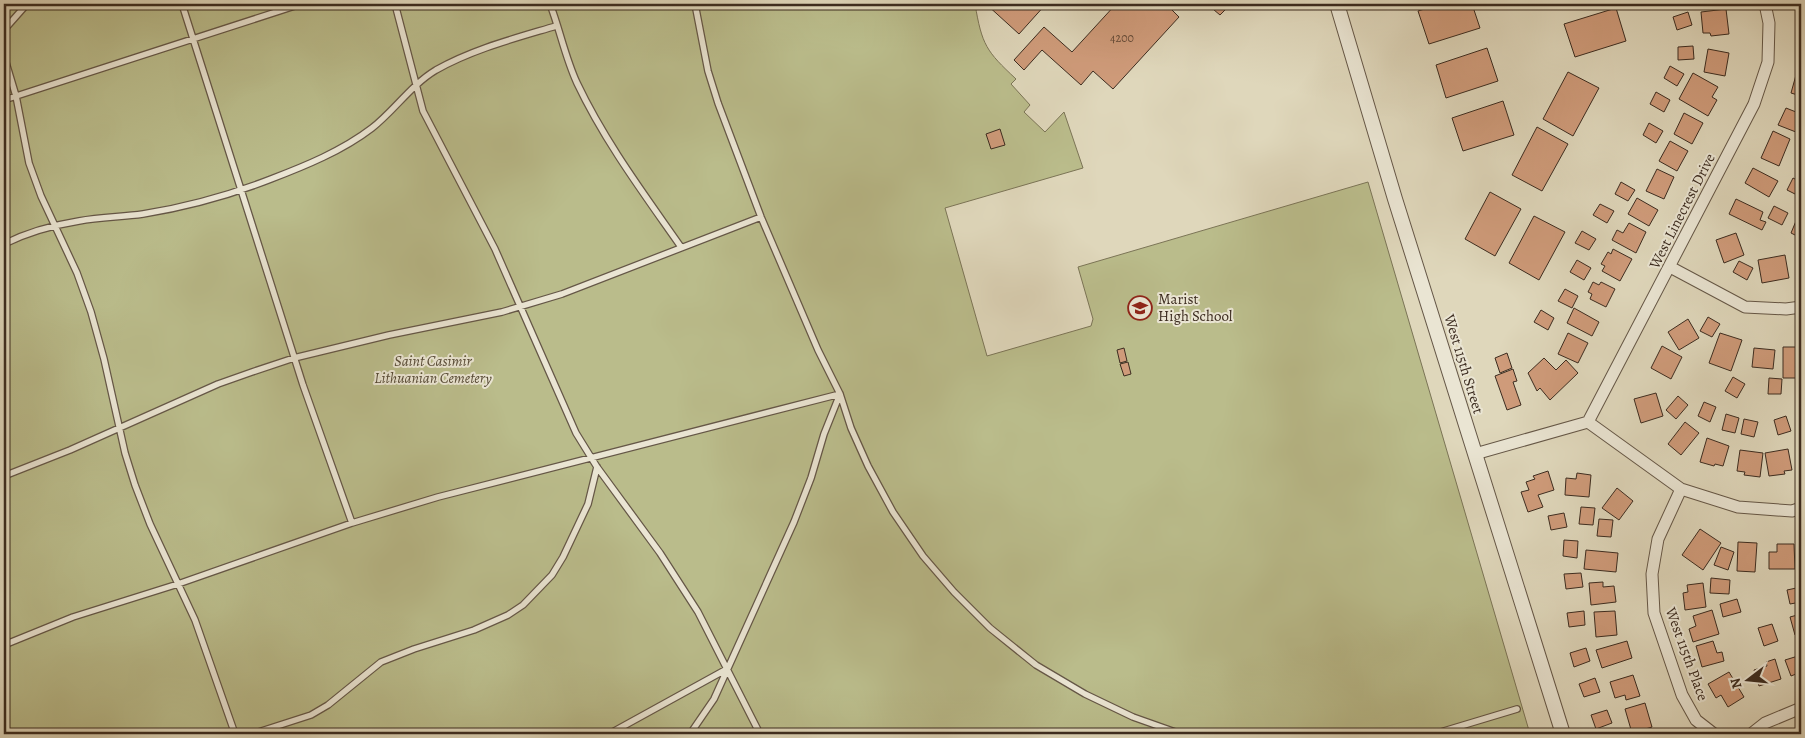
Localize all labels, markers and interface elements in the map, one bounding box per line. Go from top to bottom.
house number: 4200 [1110,30,1134,46]
street label: West Linecrest Drive [1644,150,1720,273]
place label: Marist High School [1158,289,1233,326]
school or university icon: Marist High School [1127,295,1153,321]
street label: West 115th Street [1439,311,1489,416]
park label: Saint Casimir Lithuanian Cemetery [374,351,492,388]
street label: West 115th Place [1661,604,1713,704]
north arrow [1722,656,1772,706]
text: N [1725,676,1747,691]

